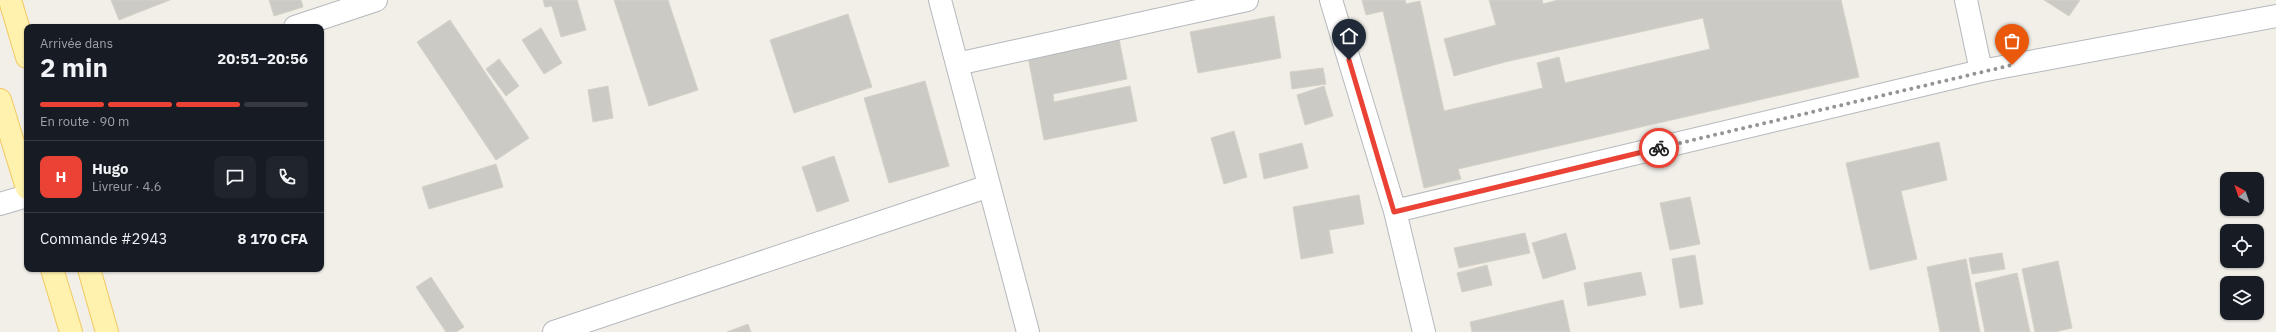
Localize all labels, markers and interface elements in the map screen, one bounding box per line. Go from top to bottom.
pin [1332,19,1366,60]
pin [1995,24,2029,65]
icon: home [1338,25,1360,47]
icon: bag [2001,30,2023,52]
text: Arrivée dans [40,35,113,52]
text: 20:51–20:56 [217,49,308,68]
text: 2 min [40,50,108,84]
text: En route · 90 m [40,113,129,130]
courier [1639,128,1679,168]
icon: bike [1648,137,1670,159]
button: chat [214,156,256,198]
button: phone [266,156,308,198]
text: Hugo [92,159,128,178]
text: H [56,167,66,186]
north arrow [2220,172,2264,216]
map controls [2220,172,2264,320]
text: Livreur · 4.6 [92,178,162,195]
button: locate [2220,224,2264,268]
text: Commande #2943 [40,229,168,248]
text: 8 170 CFA [237,229,308,248]
button: layers [2220,276,2264,320]

